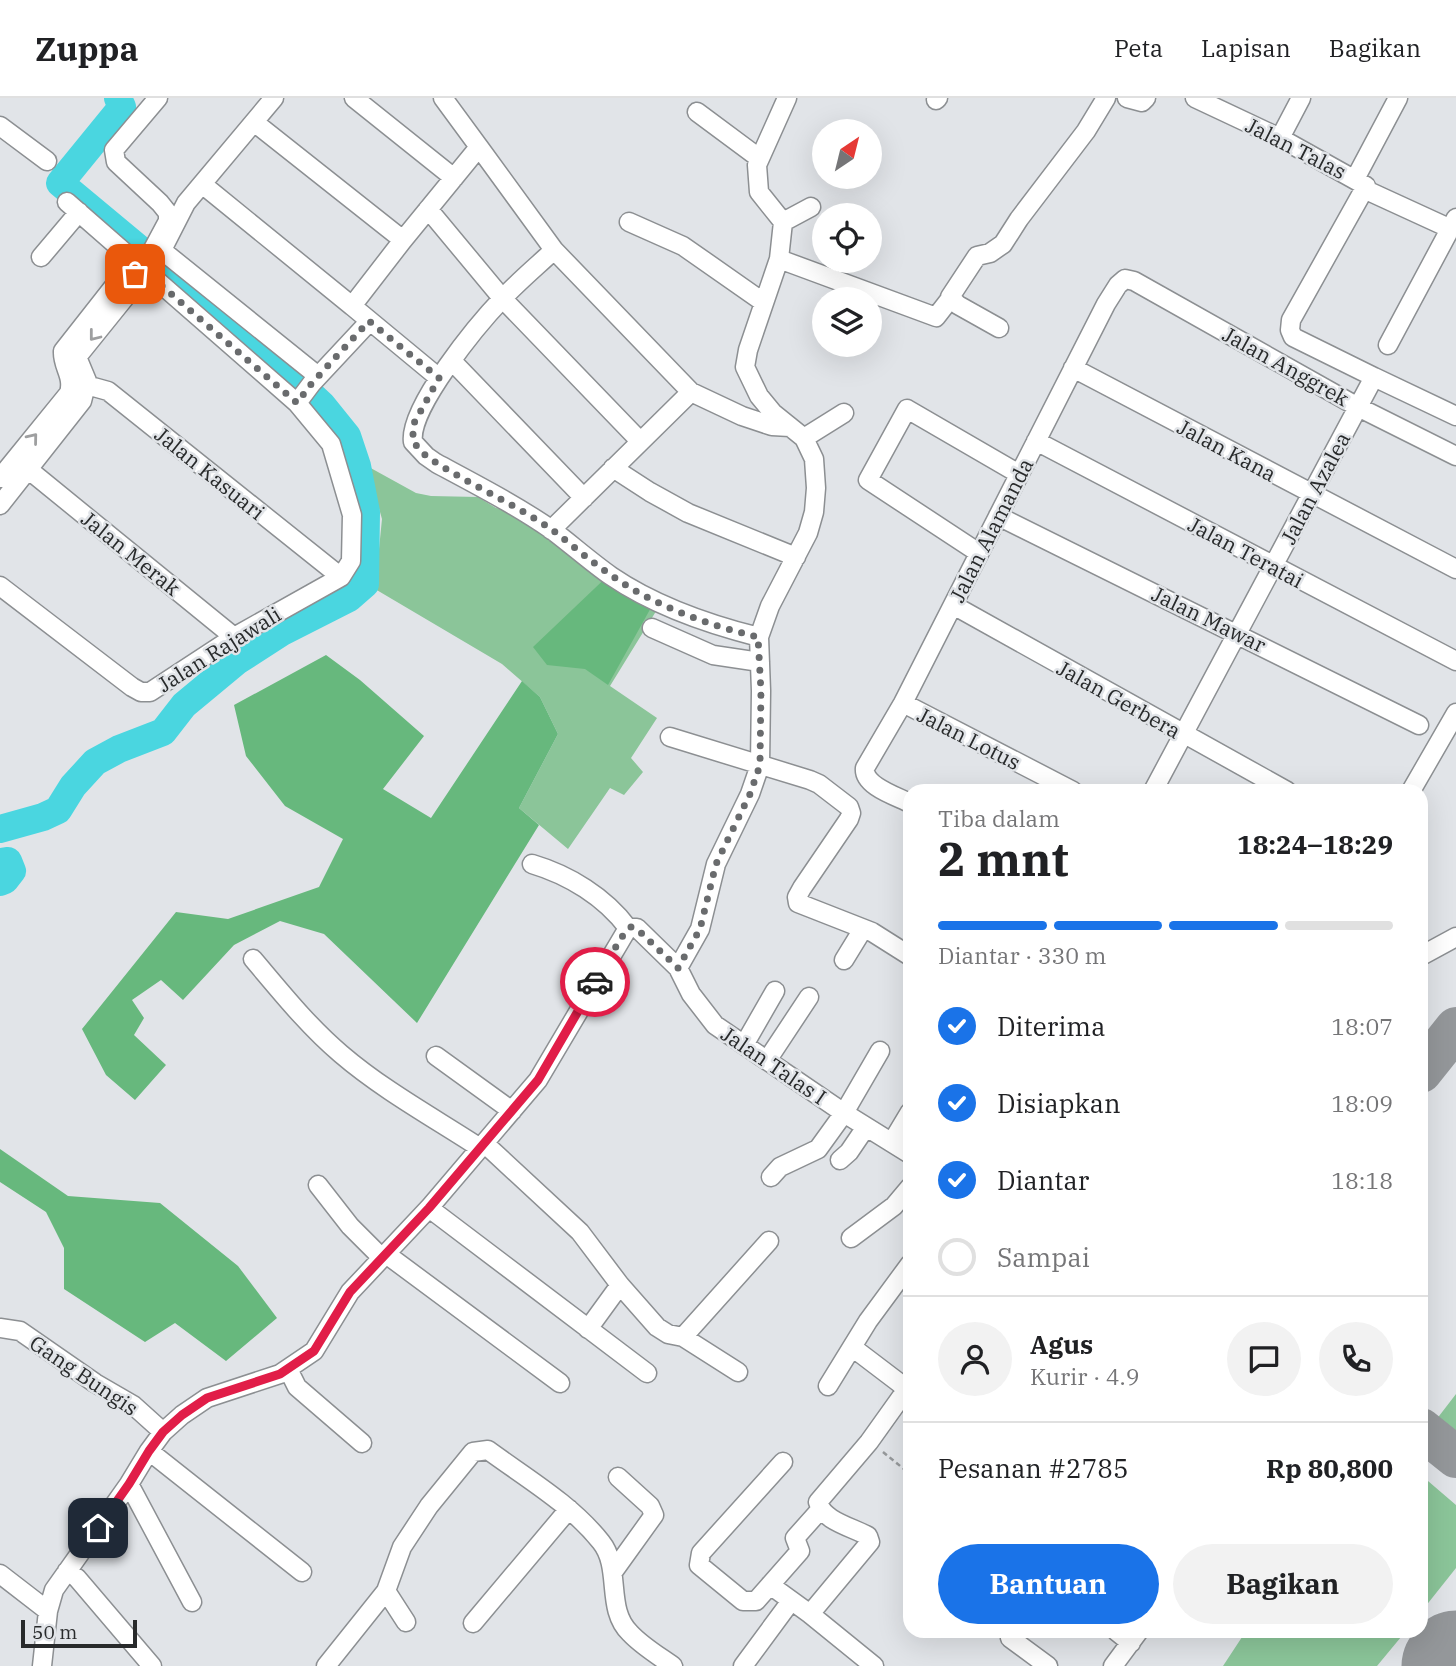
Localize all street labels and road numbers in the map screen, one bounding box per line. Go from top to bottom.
street label: Jalan Talas [1241,111,1351,185]
street label: Jalan Anggrek [1218,320,1355,413]
street label: Jalan Kana [1173,412,1281,488]
street label: Jalan Kasuari [149,420,271,526]
street label: Jalan Azalea [1274,427,1356,549]
street label: Jalan Alamanda [943,453,1039,607]
street label: Jalan Merak [76,504,187,602]
street label: Jalan Teratai [1183,510,1309,594]
street label: Jalan Mawar [1147,579,1271,659]
street label: Jalan Rajawali [152,600,286,698]
street label: Jalan Gerbera [1052,653,1186,745]
street label: Jalan Lotus [913,700,1025,776]
street label: Jalan Talas I [716,1019,832,1111]
street label: Gang Bungis [24,1328,144,1422]

